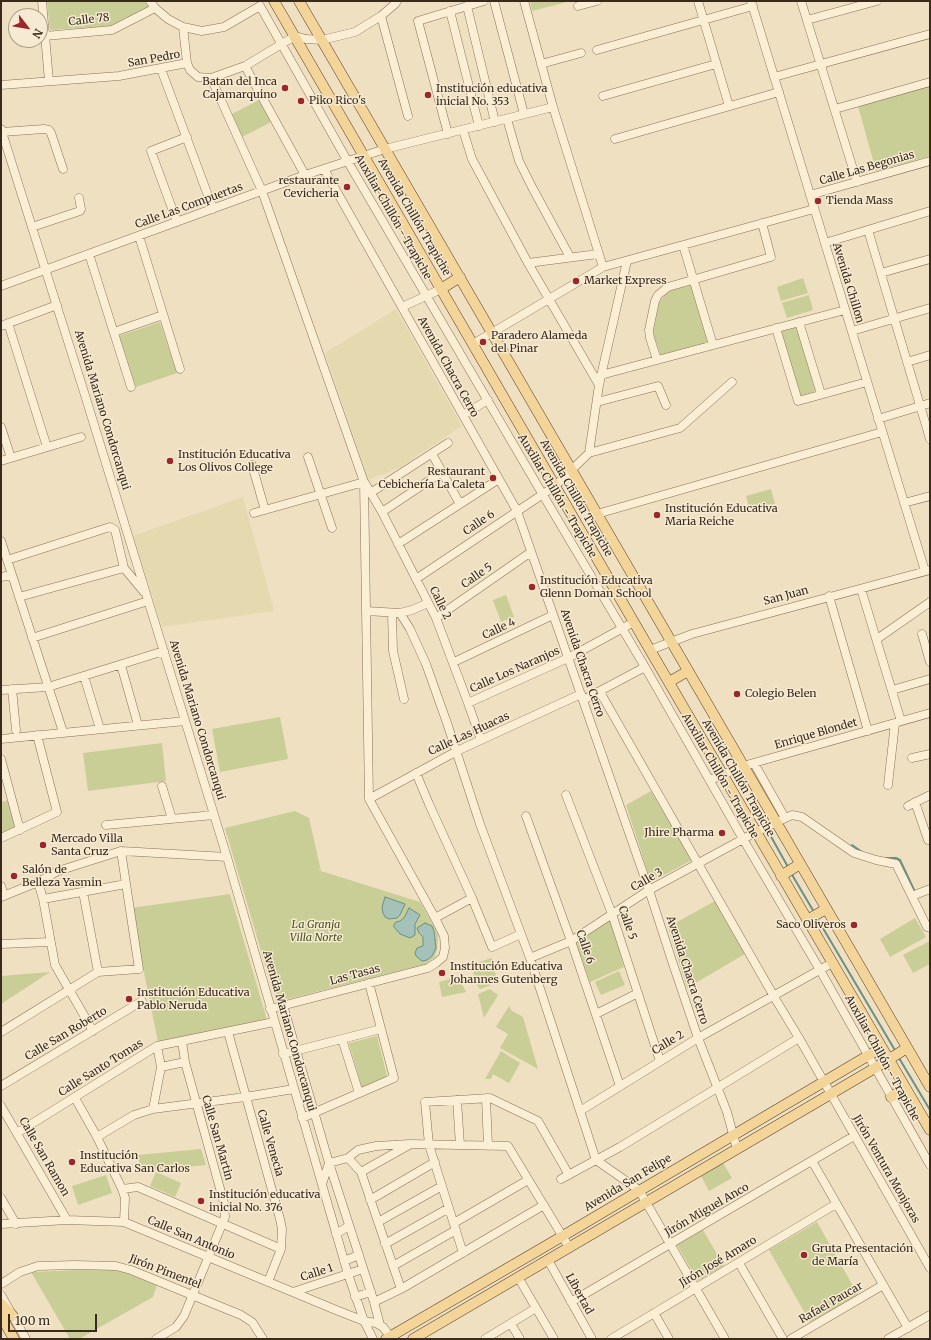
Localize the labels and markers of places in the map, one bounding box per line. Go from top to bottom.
place label: Batan del Inca Cajamarquino [202,75,277,101]
place label: Institución educativa inicial No. 353 [436,82,547,108]
marker: Batan del Inca Cajamarquino [280,83,290,93]
marker: Institución educativa inicial No. 353 [423,90,433,100]
place label: Piko Rico's [309,94,366,108]
marker: Piko Rico's [296,96,306,106]
place label: restaurante Cevicheria [278,174,339,200]
marker: restaurante Cevicheria [342,182,352,192]
place label: Tienda Mass [826,194,893,208]
marker: Tienda Mass [813,196,823,206]
place label: Market Express [584,274,667,288]
marker: Market Express [571,276,581,286]
place label: Paradero Alameda del Pinar [491,329,587,355]
marker: Paradero Alameda del Pinar [478,337,488,347]
place label: Institución Educativa Los Olivos College [178,448,291,474]
marker: Institución Educativa Los Olivos College [165,456,175,466]
place label: Restaurant Cebichería La Caleta [378,465,485,491]
marker: Restaurant Cebichería La Caleta [488,473,498,483]
place label: Institución Educativa Maria Reiche [665,502,778,528]
marker: Institución Educativa Maria Reiche [652,510,662,520]
place label: Institución Educativa Glenn Doman School [540,574,653,600]
marker: Institución Educativa Glenn Doman School [527,582,537,592]
place label: Colegio Belen [745,687,817,701]
marker: Colegio Belen [732,689,742,699]
place label: Jhire Pharma [644,826,714,840]
marker: Jhire Pharma [717,828,727,838]
place label: Mercado Villa Santa Cruz [51,832,123,858]
marker: Mercado Villa Santa Cruz [38,840,48,850]
place label: Salón de Belleza Yasmin [22,863,102,889]
marker: Salón de Belleza Yasmin [9,871,19,881]
place label: Saco Oliveros [776,918,846,932]
marker: Saco Oliveros [849,920,859,930]
place label: Institución Educativa Johannes Gutenberg [450,960,563,986]
marker: Institución Educativa Johannes Gutenberg [437,968,447,978]
place label: Institución Educativa Pablo Neruda [137,986,250,1012]
marker: Institución Educativa Pablo Neruda [124,994,134,1004]
place label: Institución Educativa San Carlos [80,1149,190,1175]
marker: Institución Educativa San Carlos [67,1157,77,1167]
place label: Institución educativa inicial No. 376 [209,1188,320,1214]
marker: Institución educativa inicial No. 376 [196,1196,206,1206]
place label: Gruta Presentación de María [812,1242,913,1268]
marker: Gruta Presentación de María [799,1250,809,1260]

